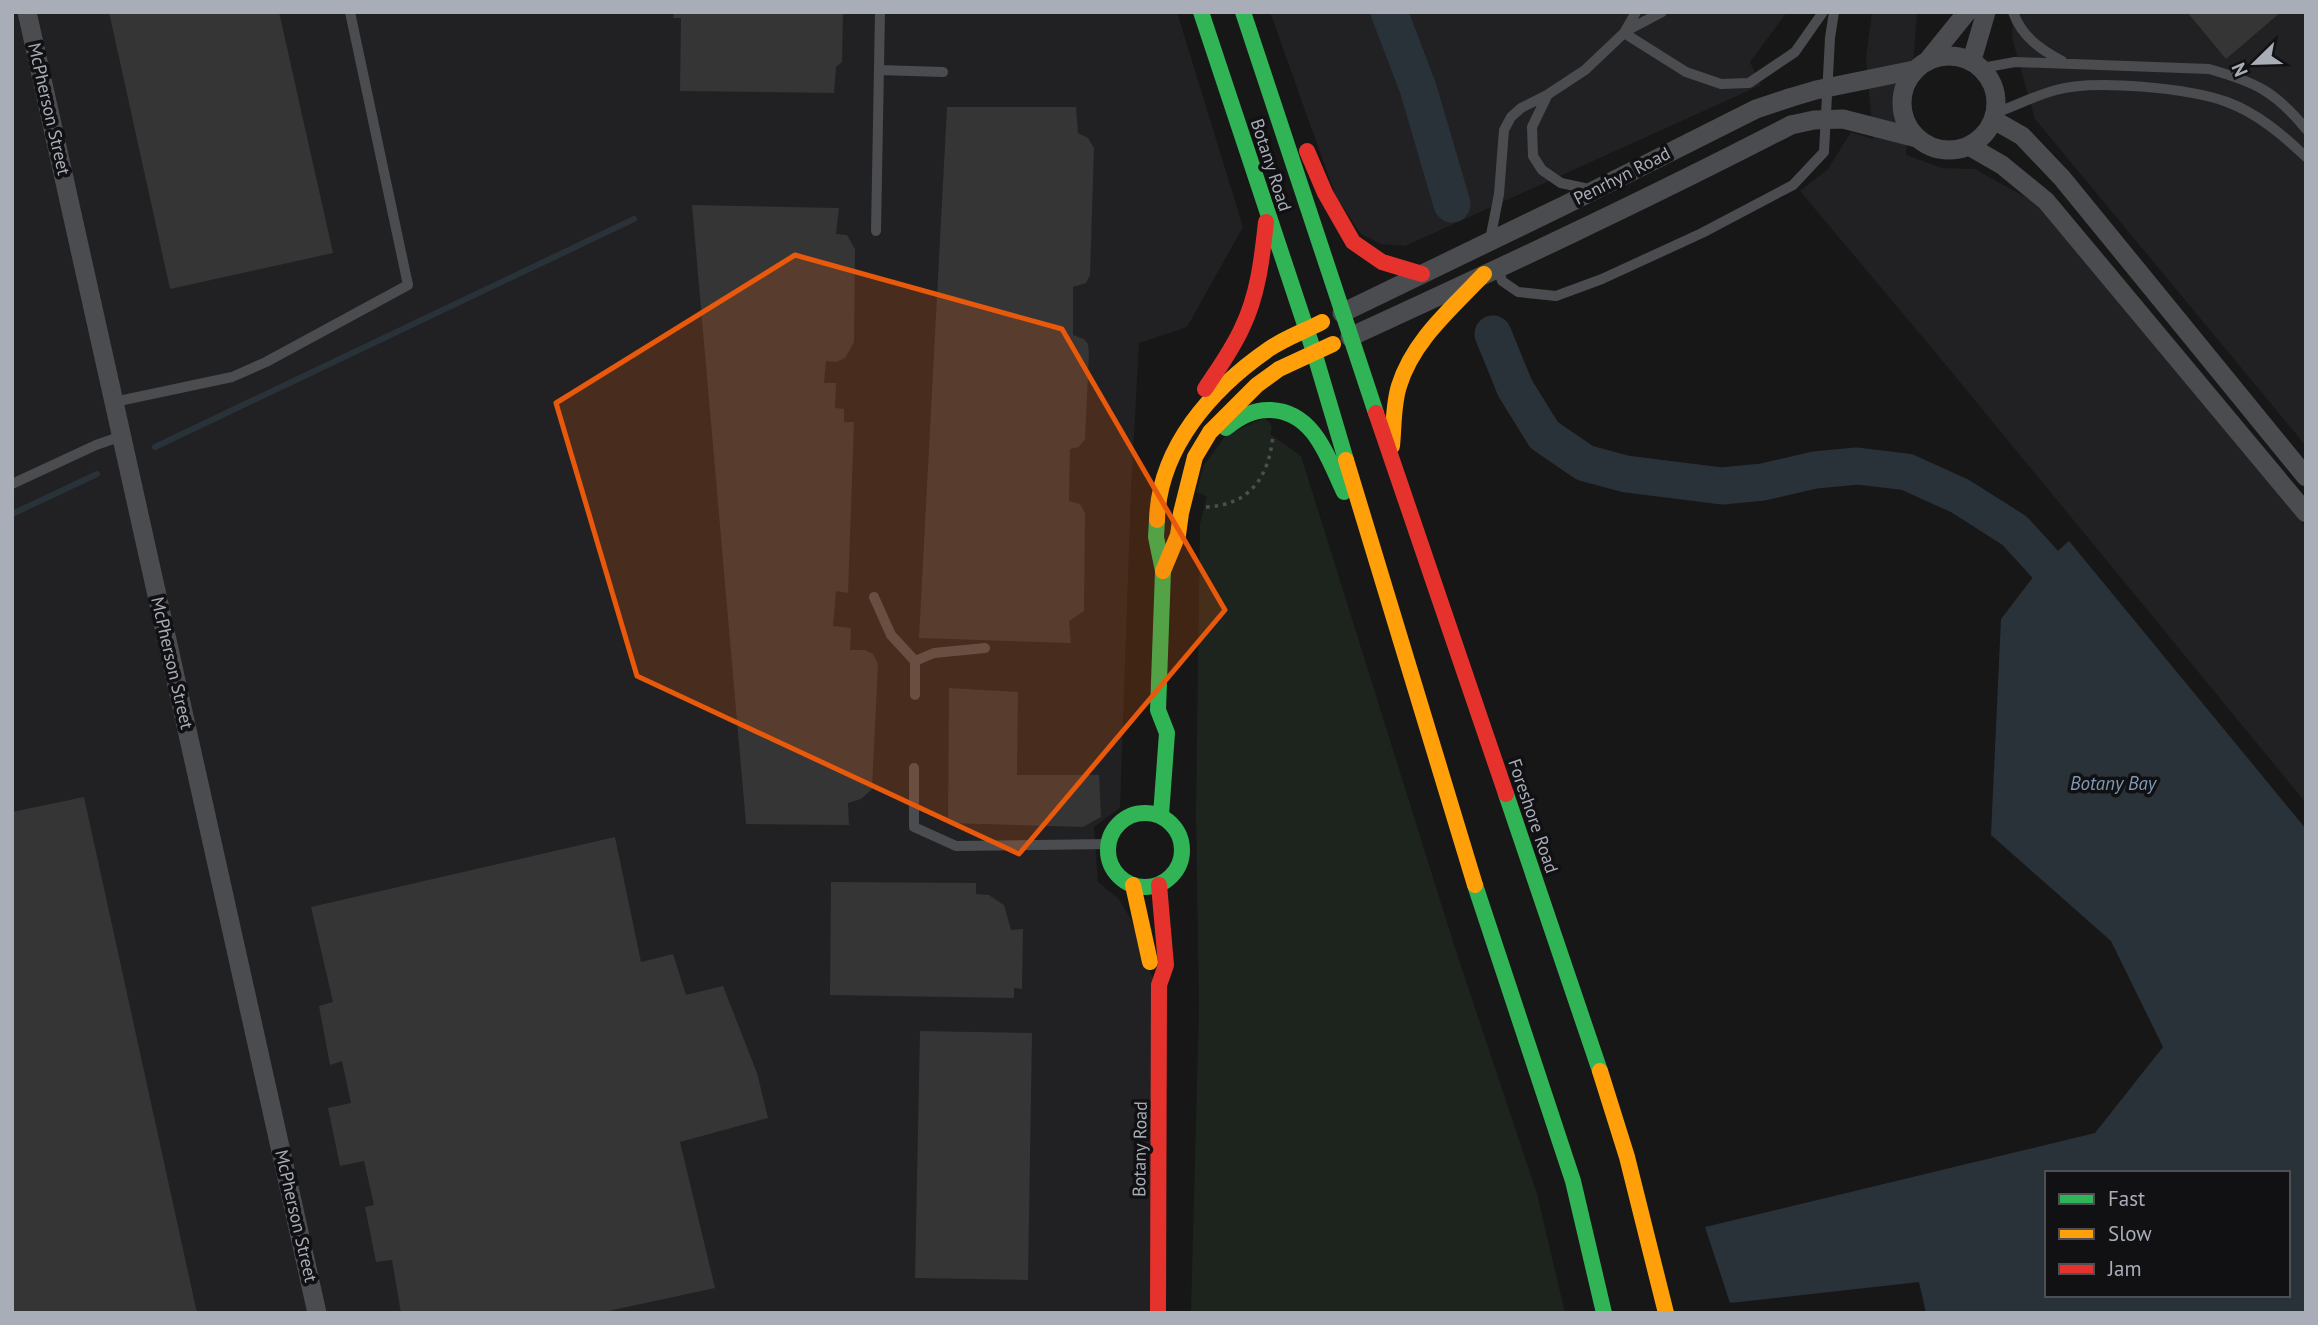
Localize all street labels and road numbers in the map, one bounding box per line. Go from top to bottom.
street label: McPherson Street [23,40,76,177]
street label: Botany Road [1246,116,1297,214]
street label: Penrhyn Road [1570,141,1674,210]
street label: McPherson Street [146,594,199,731]
street label: Foreshore Road [1503,756,1564,876]
street label: Botany Road [1127,1101,1152,1197]
street label: McPherson Street [270,1147,323,1284]

